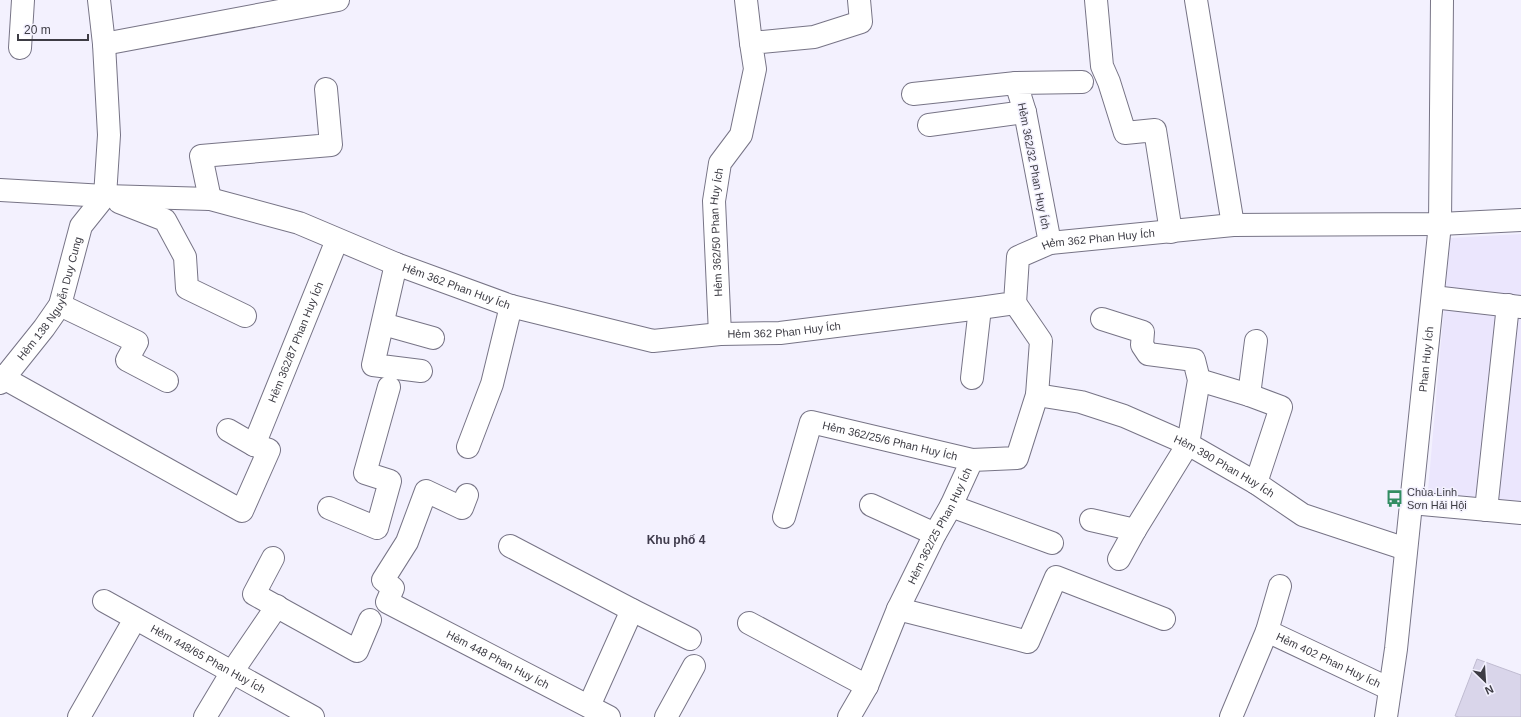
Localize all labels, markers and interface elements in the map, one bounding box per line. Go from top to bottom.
scale bar [18,16,88,42]
text: 20 m [24,23,51,37]
street label: Hẻm 362/32 Phan Huy Ích [1016,102,1052,230]
street label: Hẻm 362/50 Phan Huy Ích [707,167,725,297]
street label: Hẻm 362 Phan Huy Ích [1040,227,1155,252]
street label: Hẻm 138 Nguyễn Duy Cung [15,235,84,362]
street label: Hẻm 362 Phan Huy Ích [401,261,512,311]
street label: Hẻm 362/87 Phan Huy Ích [266,280,325,404]
street label: Hẻm 362 Phan Huy Ích [727,319,841,340]
street label: Phan Huy Ích [1417,326,1435,393]
street label: Hẻm 362/25/6 Phan Huy Ích [821,419,959,462]
street label: Hẻm 390 Phan Huy Ích [1172,433,1277,500]
street label: Hẻm 362/25 Phan Huy Ích [905,465,974,586]
place label: Chùa Linh Sơn Hải Hội [1407,486,1467,511]
bus stop icon: Chùa Linh Sơn Hải Hội [1384,488,1404,508]
district label: Khu phố 4 [647,533,706,547]
street label: Hẻm 448/65 Phan Huy Ích [149,622,267,695]
street label: Hẻm 448 Phan Huy Ích [445,628,551,691]
street label: Hẻm 402 Phan Huy Ích [1274,630,1383,690]
north arrow [1465,661,1505,701]
text: N [1483,683,1495,697]

